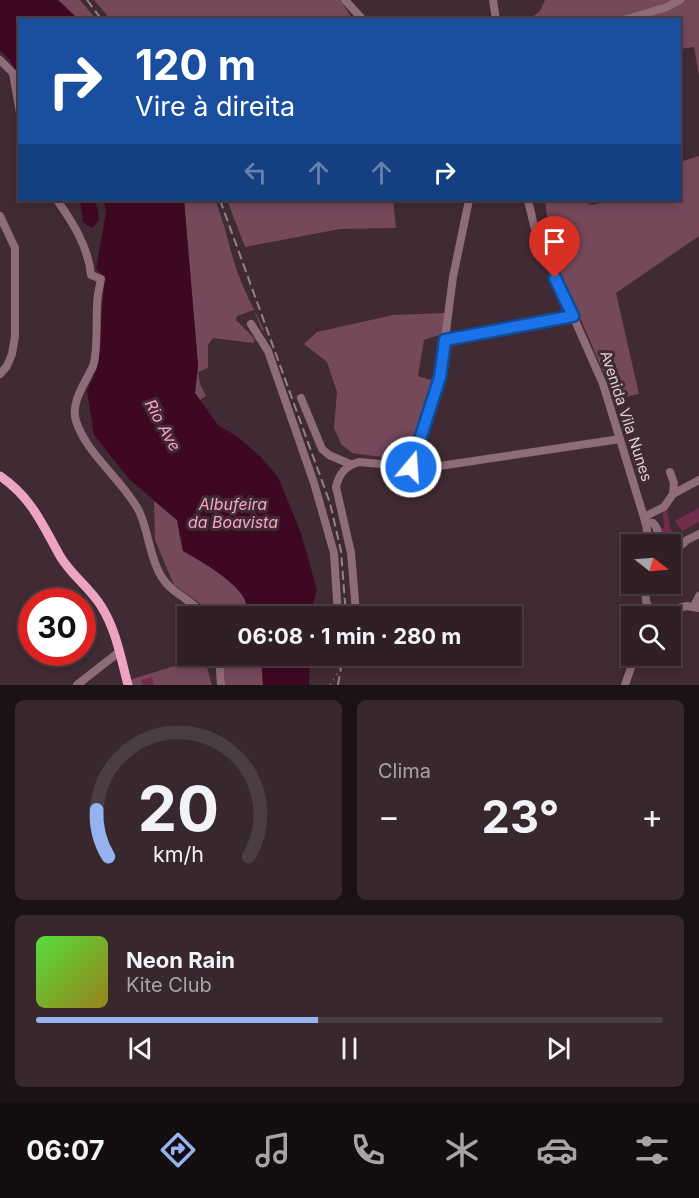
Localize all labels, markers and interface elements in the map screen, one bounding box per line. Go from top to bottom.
text: 120 m [135,39,256,90]
icon: right [36,42,114,120]
text: Vire à direita [135,90,295,123]
icon: left [239,156,272,189]
icon: ahead [302,156,335,189]
icon: ahead [365,156,398,189]
icon: right [428,156,461,189]
pin [529,216,580,278]
icon: arrive [538,225,571,258]
street label: Avenida Vila Nunes [596,348,657,484]
water label: Rio Ave [141,396,185,454]
position arrow [379,435,443,499]
water label: Albufeira da Boavista [188,494,278,532]
north arrow [621,534,681,594]
map controls [621,534,681,666]
speed limit sign: 30 [18,588,96,666]
button: search [621,606,681,666]
text: 06:08 · 1 min · 280 m [238,623,461,649]
text: Clima [378,759,431,783]
text: 20 [138,771,219,846]
text: 23° [482,789,559,844]
text: − [378,796,400,836]
text: + [641,796,663,836]
text: km/h [153,841,204,867]
text: Neon Rain [126,947,235,973]
text: Kite Club [126,973,212,997]
icon: previous [124,1032,157,1065]
icon: pause [333,1032,366,1065]
icon: next [542,1032,575,1065]
icon: directions [157,1129,199,1171]
icon: music [252,1129,294,1171]
icon: phone [347,1129,389,1171]
icon: climate [441,1129,483,1171]
icon: car [536,1129,578,1171]
icon: filters [631,1129,673,1171]
text: 06:07 [26,1134,104,1167]

